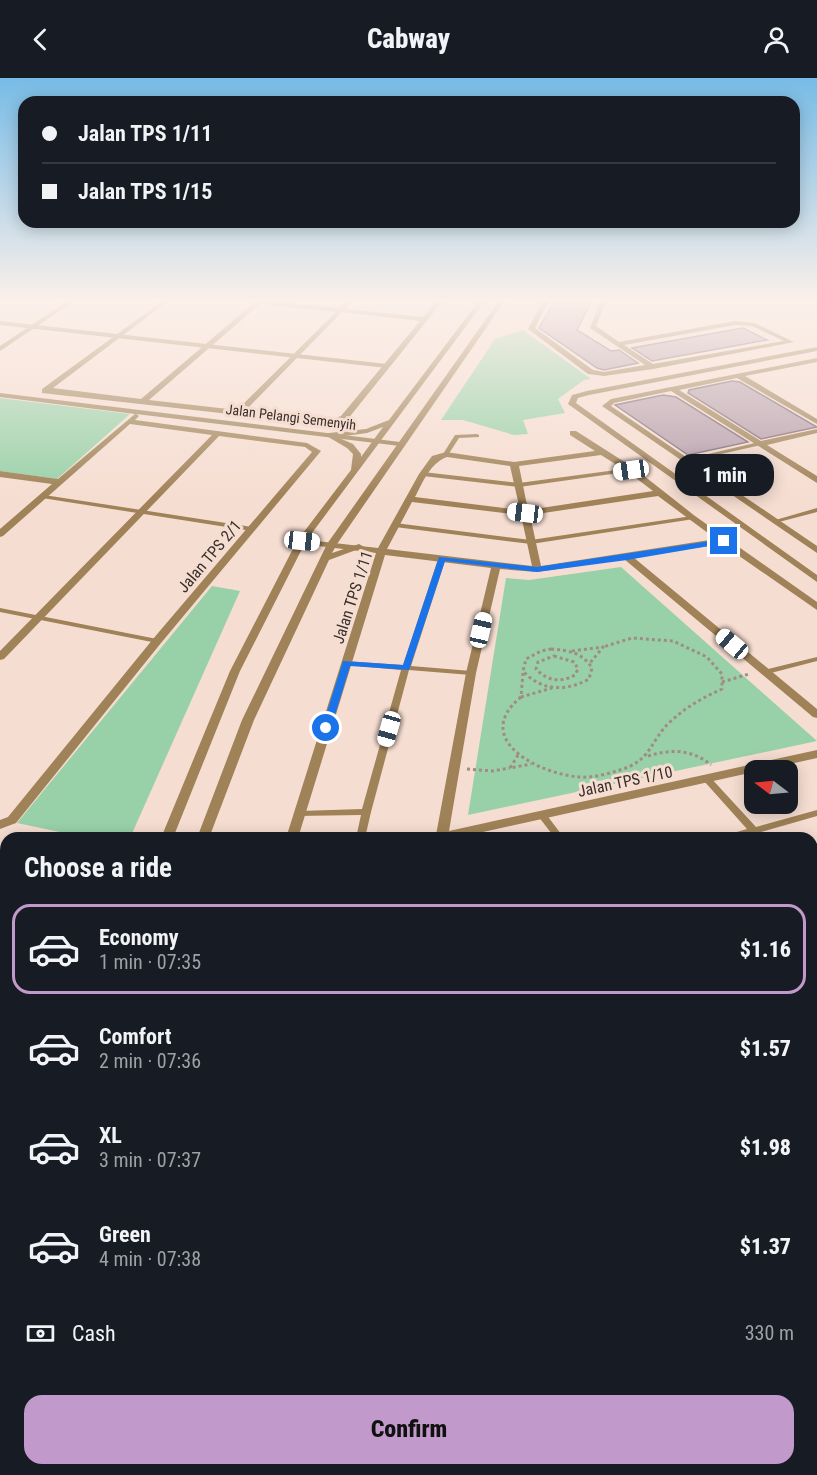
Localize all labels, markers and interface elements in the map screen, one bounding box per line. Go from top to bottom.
icon: back [24,23,57,56]
text: Cabway [367,23,450,55]
icon: person [760,23,793,56]
text: Jalan TPS 1/11 [78,121,212,146]
text: Jalan TPS 1/15 [78,179,212,204]
street label: Jalan Pelangi Semenyih [225,401,357,433]
callout: 1 min [674,454,774,496]
car [612,459,650,481]
text: 1 min [702,463,747,487]
car [506,502,544,524]
street label: Jalan TPS 2/1 [174,516,245,596]
route end [710,527,737,554]
car [283,530,321,552]
street label: Jalan TPS 1/11 [329,548,376,646]
car [468,610,494,650]
car [712,626,752,662]
car [375,709,403,749]
route start [312,714,339,741]
north arrow [744,760,798,814]
map controls [744,760,798,814]
street label: Jalan TPS 1/10 [576,762,674,801]
text: Choose a ride [24,852,172,884]
icon: car [27,922,81,976]
text: Economy [99,925,179,950]
text: $1.16 [740,937,791,962]
text: 1 min · 07:35 [99,950,201,974]
icon: car [27,1021,81,1075]
text: Comfort [99,1024,172,1049]
text: $1.57 [740,1036,791,1061]
text: 2 min · 07:36 [99,1049,201,1073]
icon: car [27,1120,81,1174]
text: XL [99,1123,122,1148]
text: $1.98 [740,1135,791,1160]
text: 3 min · 07:37 [99,1148,201,1172]
icon: car [27,1219,81,1273]
text: Green [99,1222,151,1247]
text: $1.37 [740,1234,791,1259]
text: 4 min · 07:38 [99,1247,201,1271]
icon: cash [24,1317,57,1350]
text: Cash [72,1321,116,1346]
text: 330 m [745,1321,794,1345]
button: Confirm [24,1395,794,1464]

